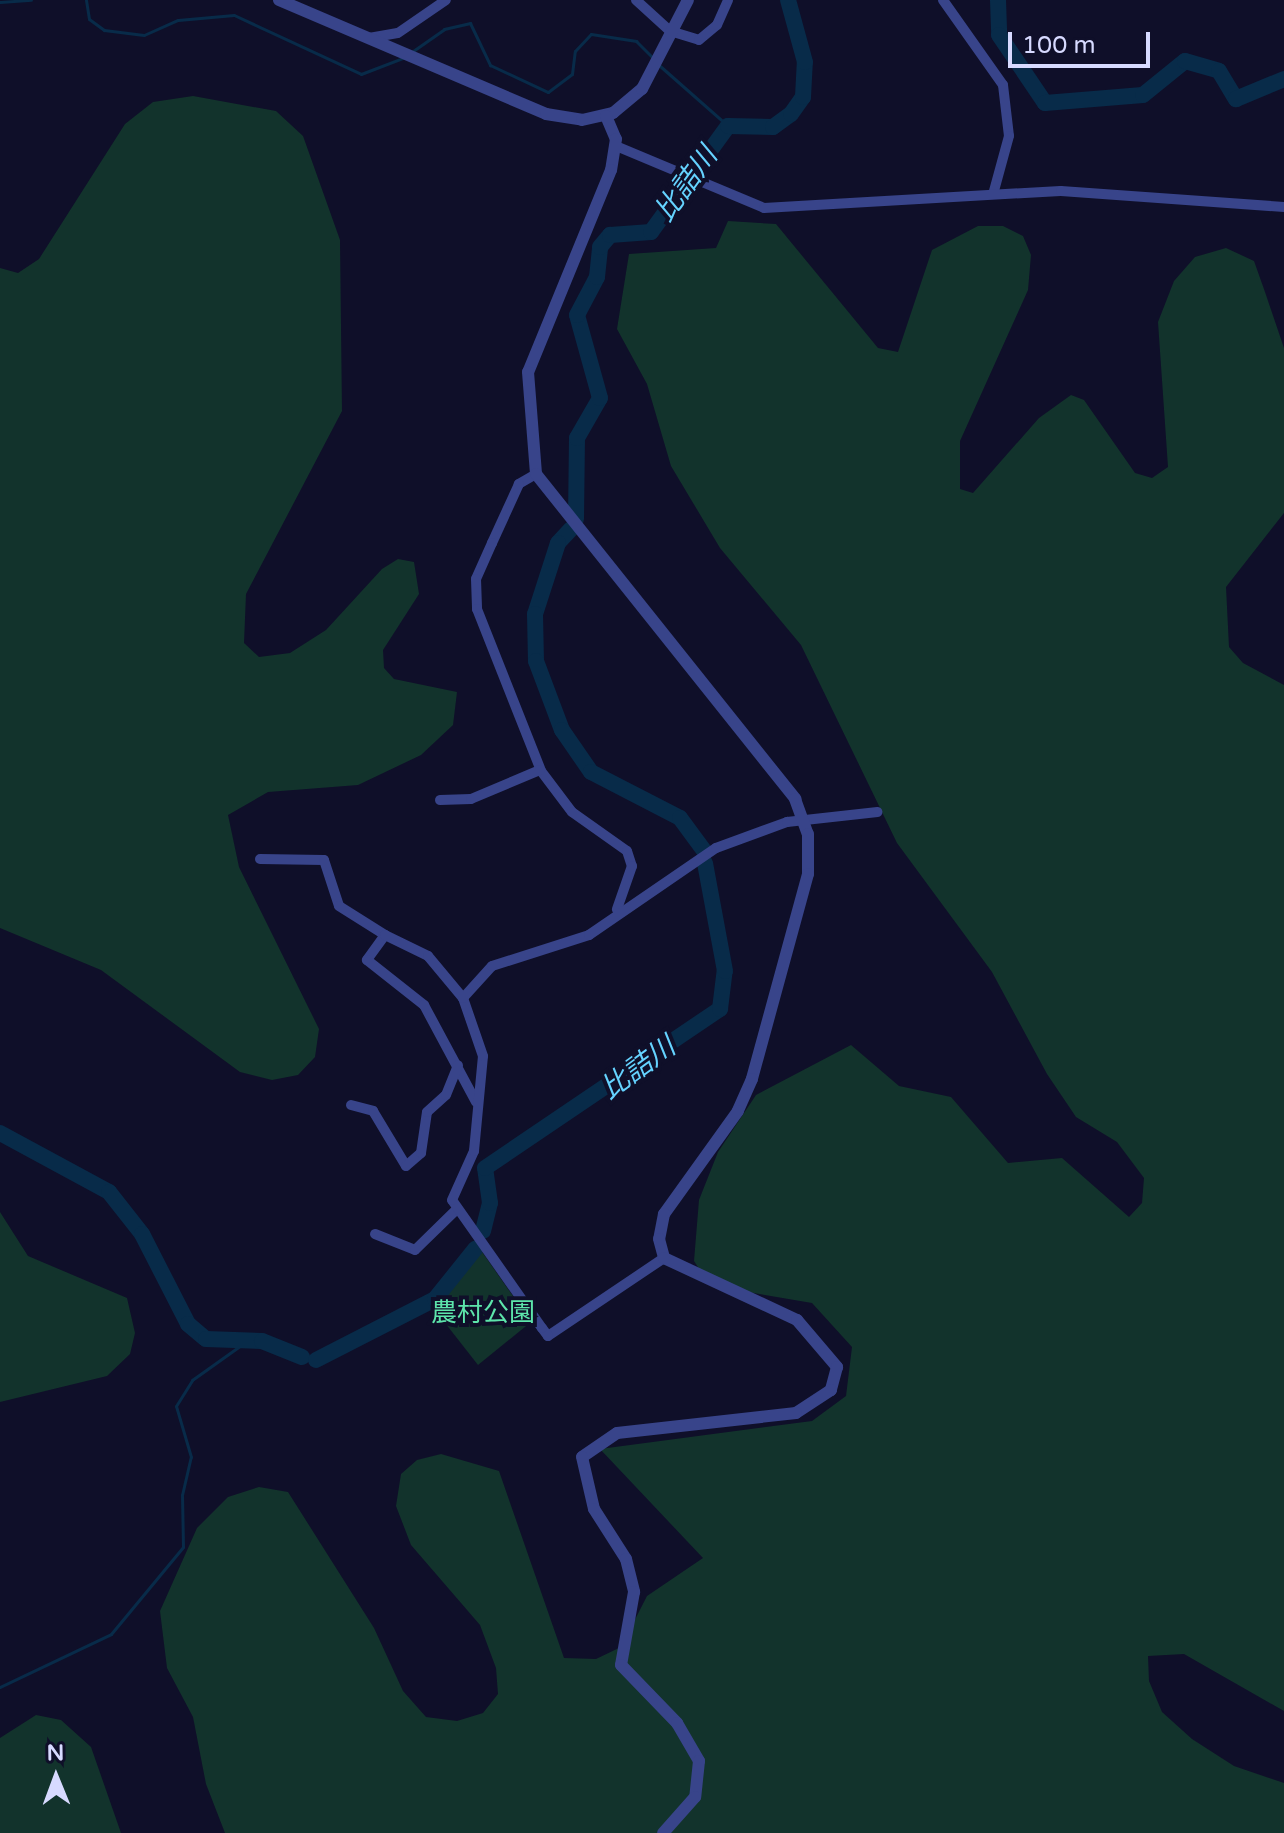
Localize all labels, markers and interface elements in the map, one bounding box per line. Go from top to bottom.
scale bar [1012,16,1154,66]
text: 100 m [1022,31,1096,60]
water label: 比詰川 [648,140,724,228]
water label: 比詰川 [594,1030,682,1106]
park label: 農村公園 [431,1297,535,1329]
north arrow [16,1737,96,1817]
text: N [47,1740,65,1766]

